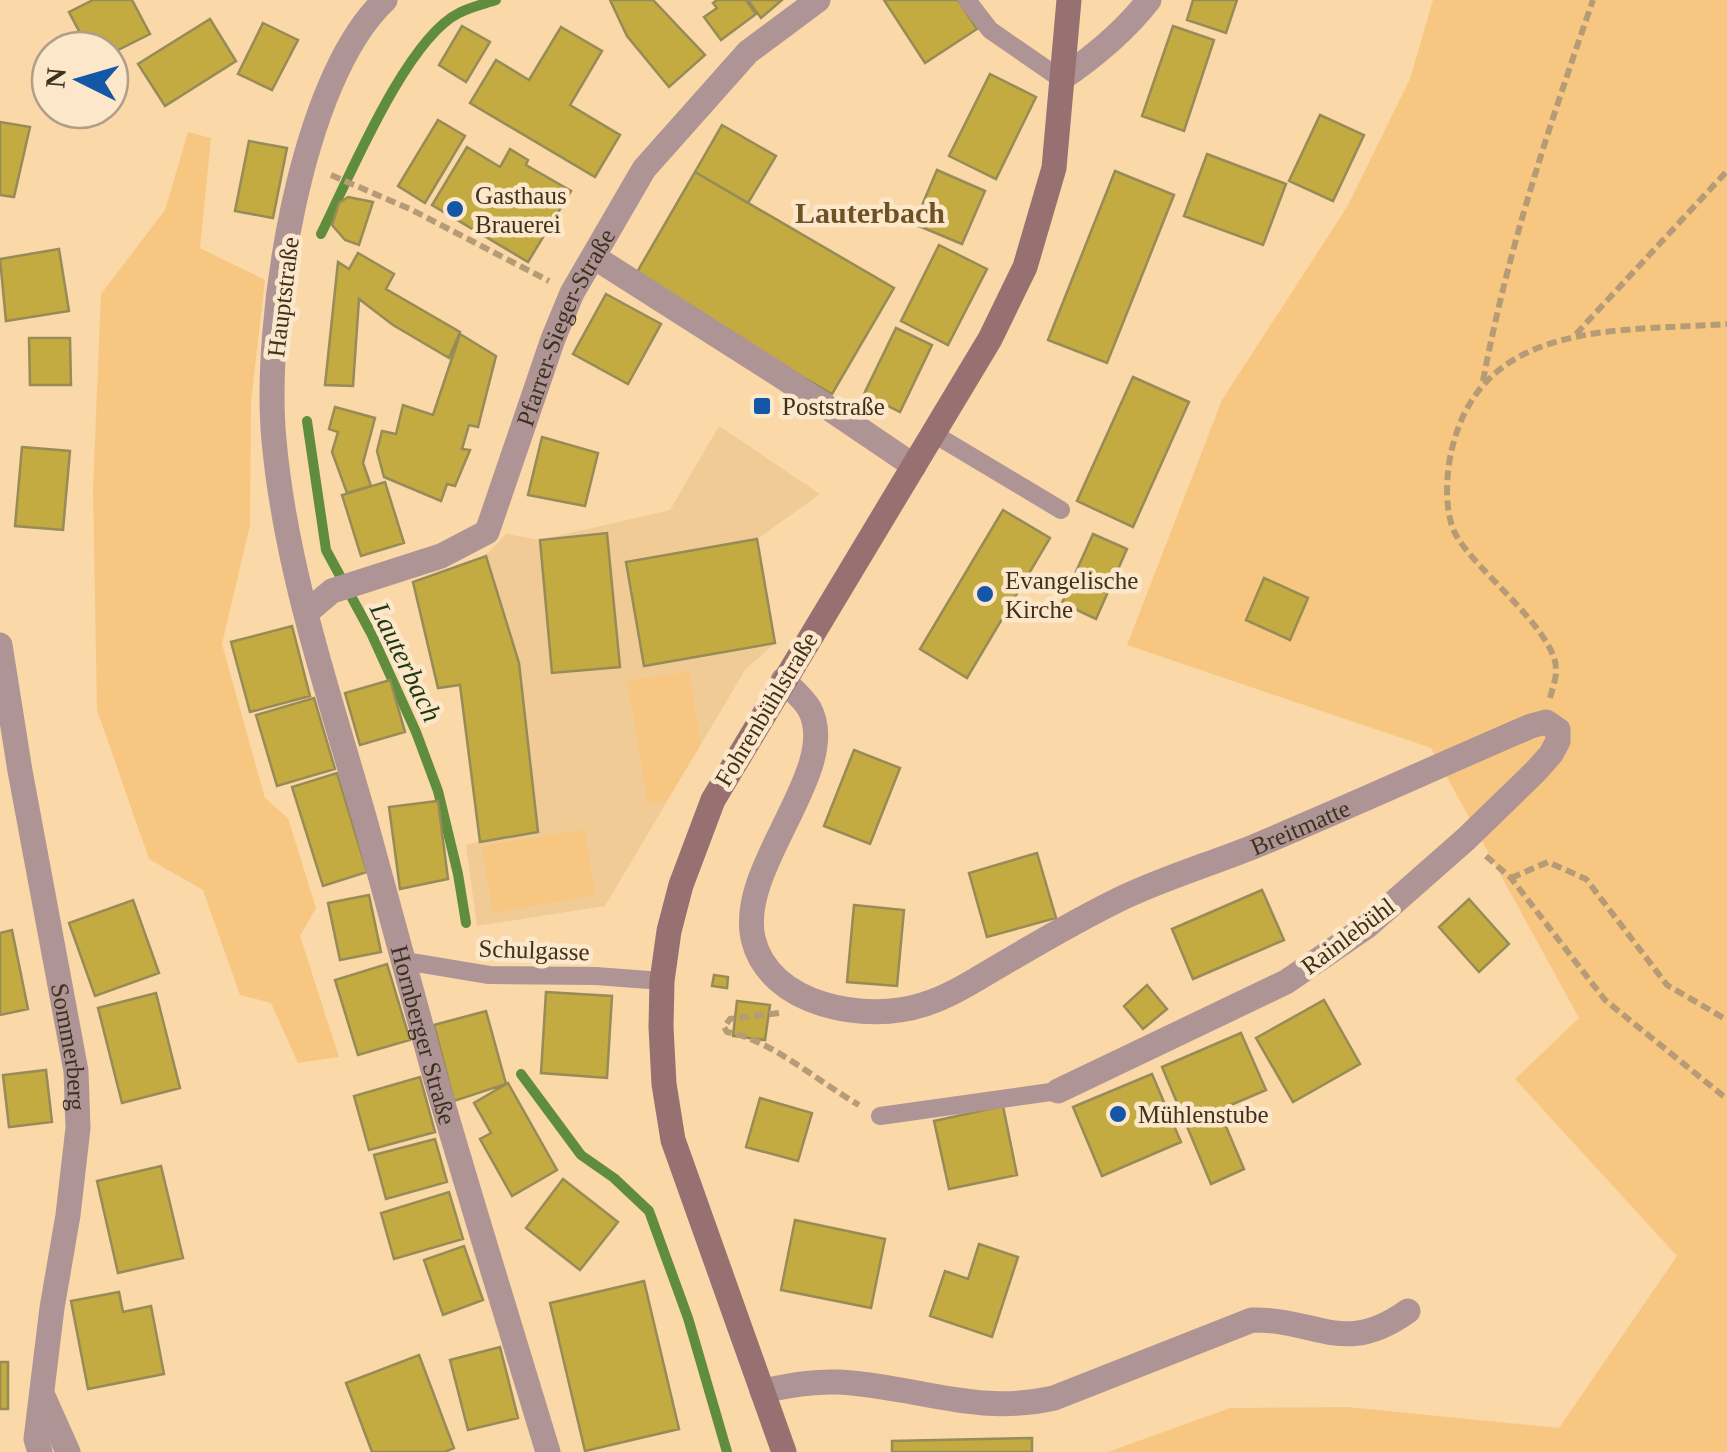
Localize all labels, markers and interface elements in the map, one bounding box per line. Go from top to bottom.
north arrow [30,30,130,130]
text: N [39,66,72,89]
place label: Gasthaus Brauerei [475,182,567,238]
district label: Lauterbach [795,196,945,229]
marker: Gasthaus Brauerei [444,198,466,220]
street label: Pfarrer-Sieger-Straße [511,224,620,429]
street label: Hauptstraße [262,235,304,359]
place label: Poststraße [782,393,885,420]
marker: Poststraße [751,395,773,417]
place label: Evangelische Kirche [1005,567,1138,623]
marker: Evangelische Kirche [974,583,996,605]
water label: Lauterbach [363,596,448,727]
street label: Fohrenbühlstraße [709,627,823,791]
street label: Breitmatte [1246,794,1354,860]
street label: Rainlebühl [1296,892,1400,980]
street label: Schulgasse [478,935,590,965]
street label: Hornberger Straße [386,942,462,1128]
street label: Sommerberg [46,981,91,1112]
place label: Mühlenstube [1138,1101,1269,1128]
marker: Mühlenstube [1107,1103,1129,1125]

